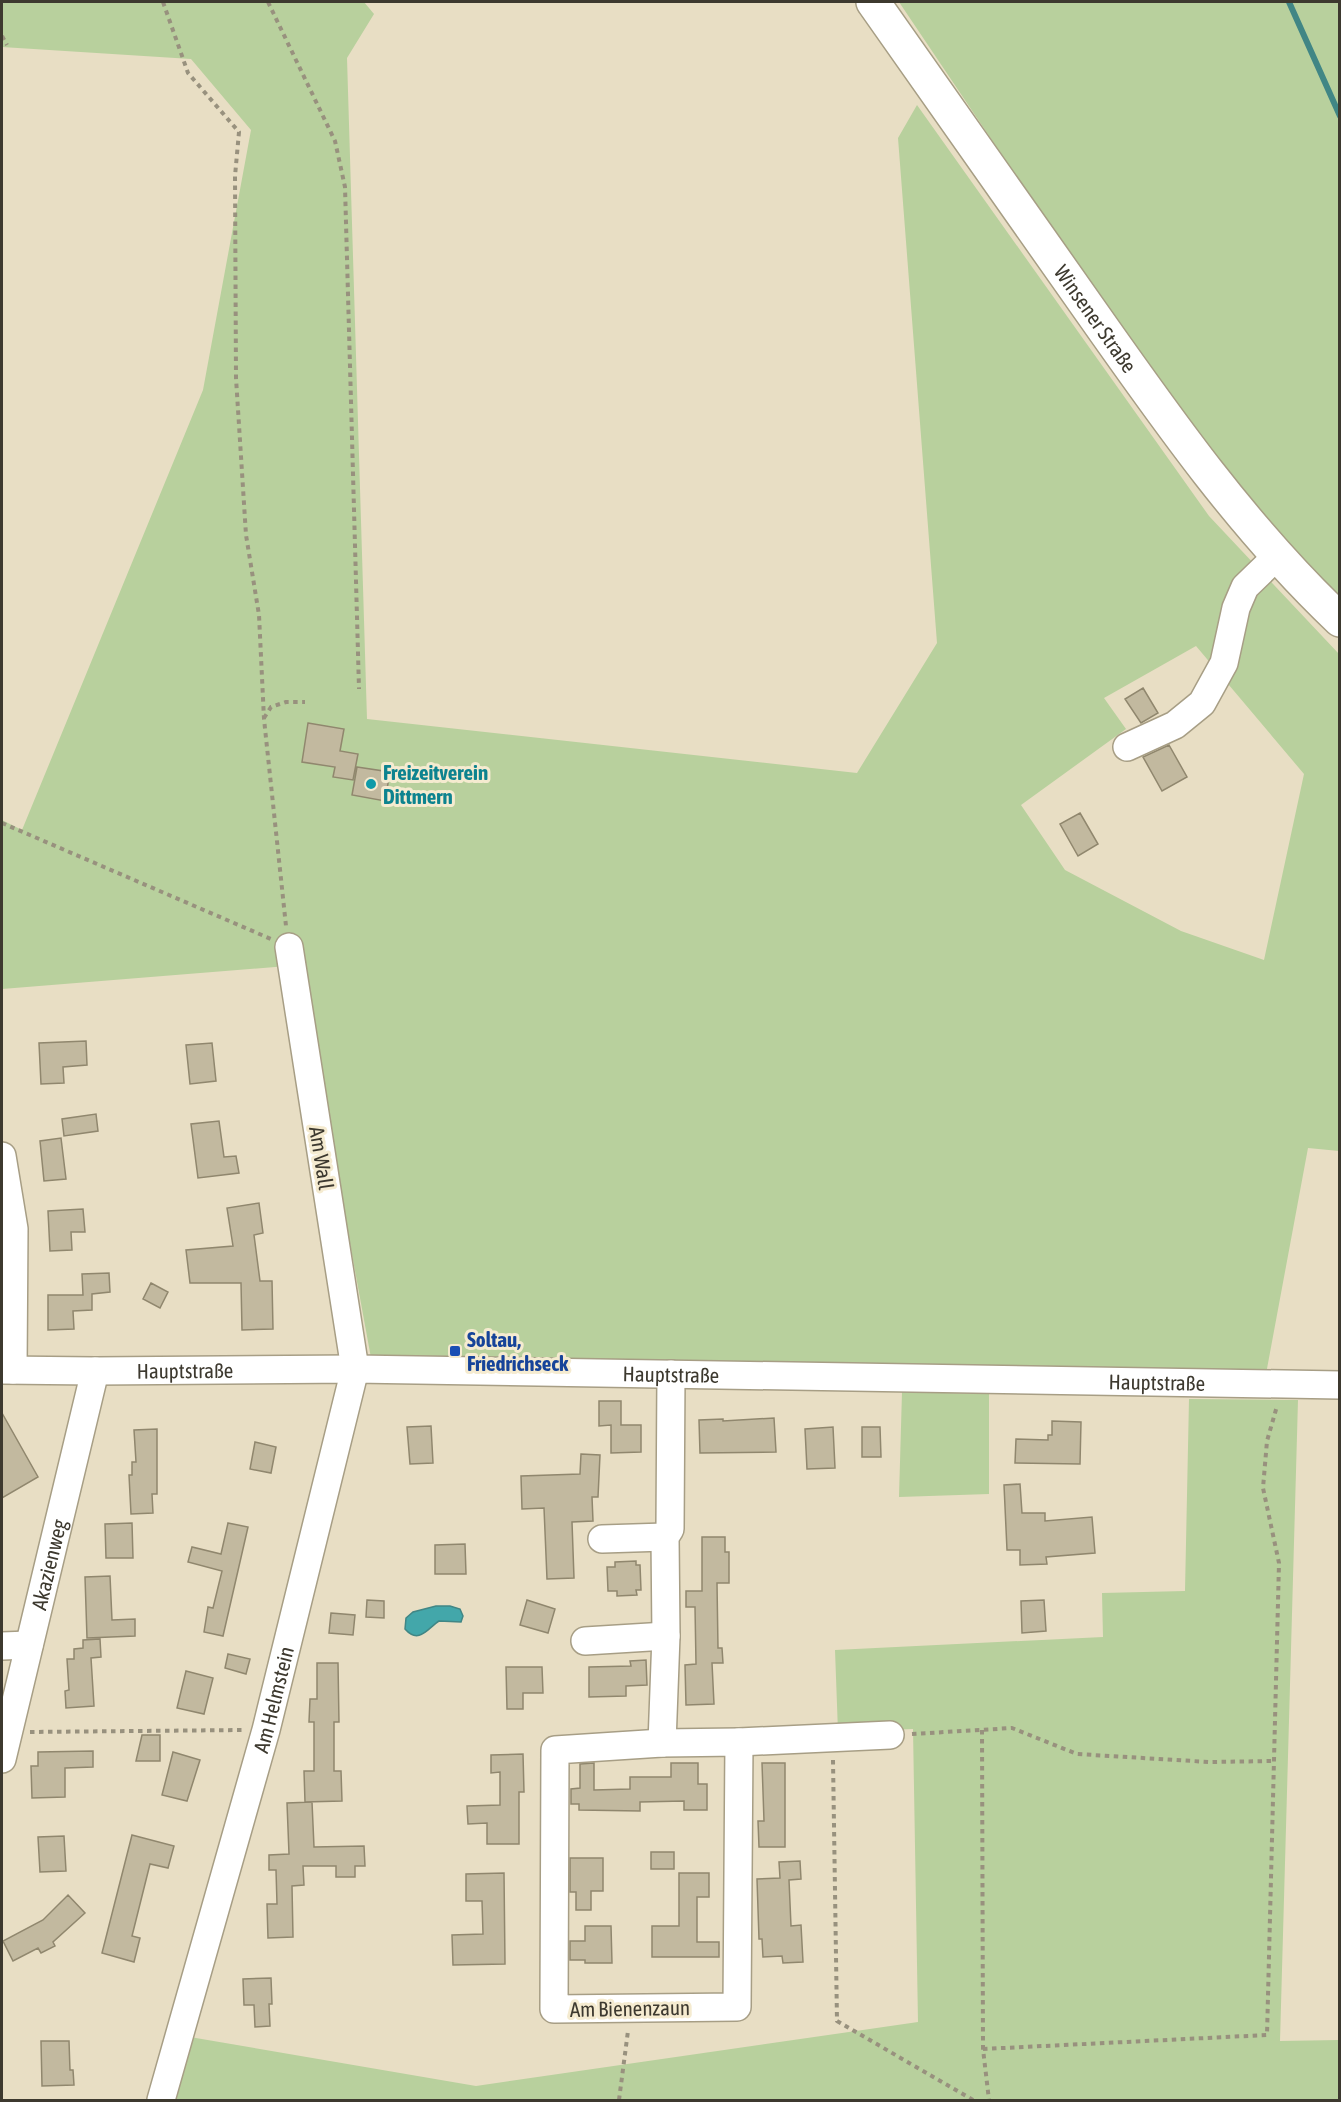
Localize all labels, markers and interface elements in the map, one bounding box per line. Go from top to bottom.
street label: Winsener Straße [1050,260,1142,377]
place label: Freizeitverein Dittmern [383,760,488,808]
marker: Freizeitverein Dittmern [364,777,378,791]
street label: Am Wall [305,1125,339,1192]
place label: Soltau, Friedrichseck [467,1327,569,1375]
marker: Soltau, Friedrichseck [448,1344,462,1358]
street label: Hauptstraße [137,1358,233,1383]
street label: Hauptstraße [622,1361,719,1387]
street label: Hauptstraße [1108,1369,1205,1395]
street label: Akazienweg [26,1517,71,1612]
street label: Am Helmstein [248,1644,298,1755]
street label: Am Bienenzaun [570,1995,690,2021]

